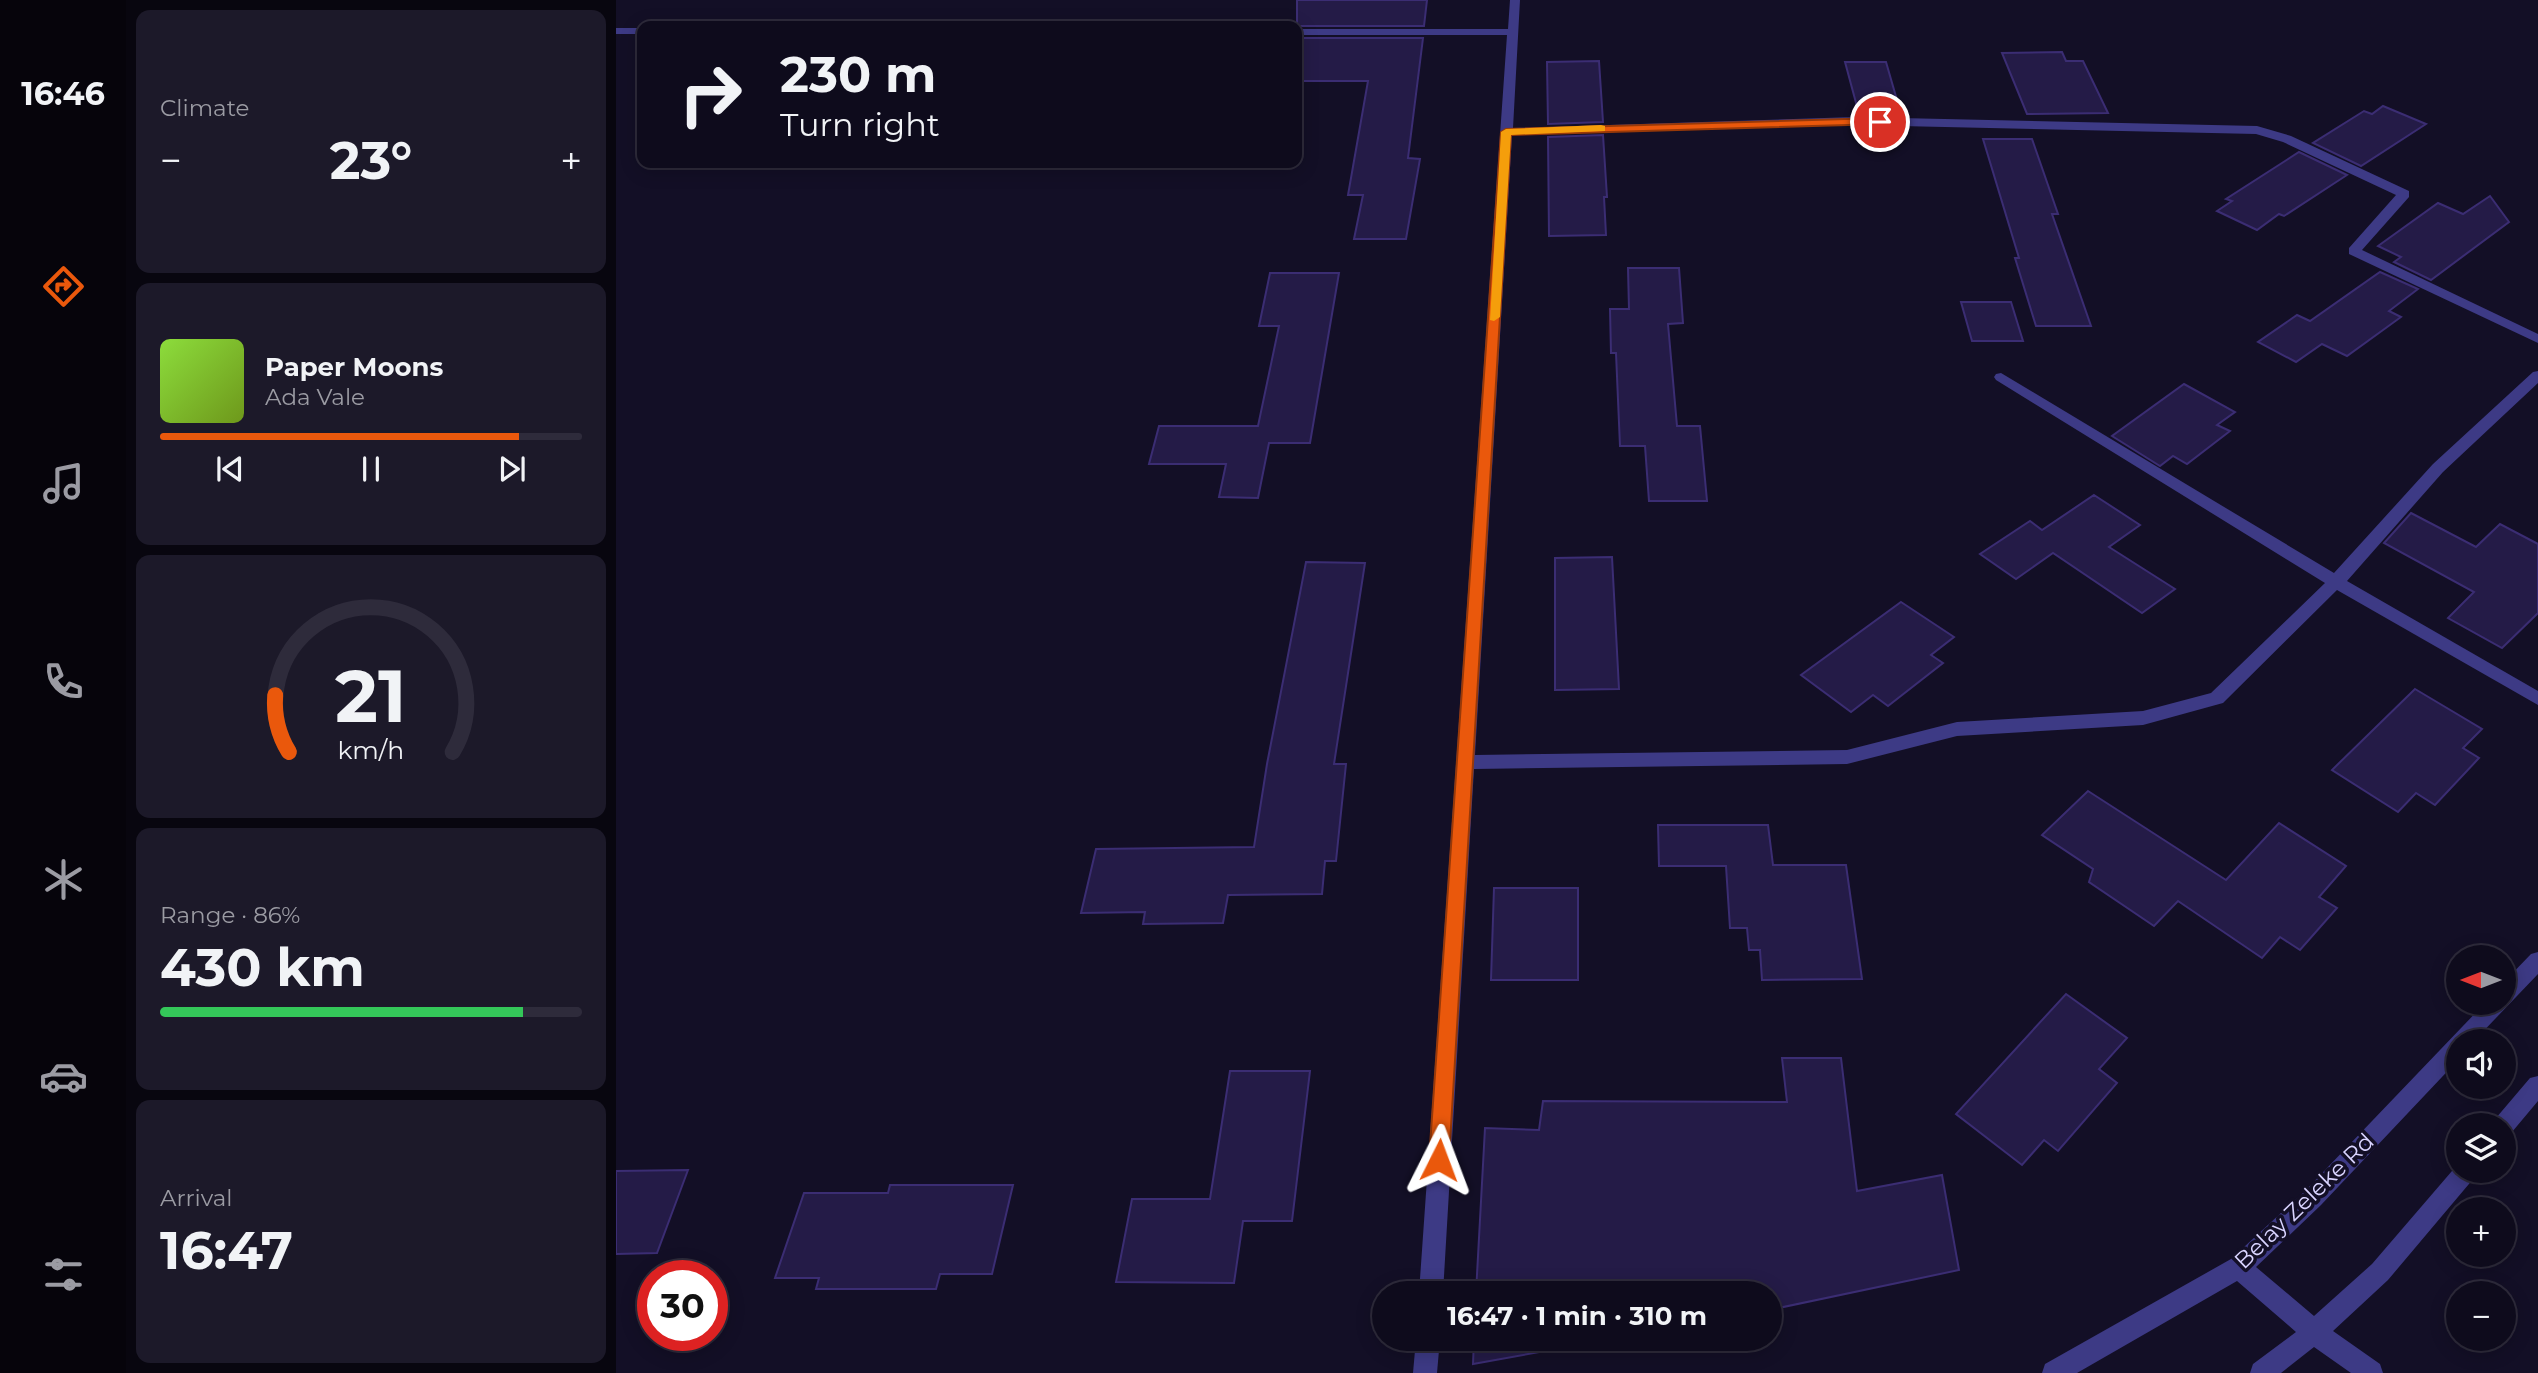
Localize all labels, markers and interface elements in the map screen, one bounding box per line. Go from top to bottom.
text: 230 m [780,45,936,104]
icon: right [665,49,756,140]
text: 16:46 [21,74,105,113]
pin [1850,92,1910,152]
text: Climate [160,94,249,122]
icon: arrive [1861,103,1899,141]
text: Turn right [780,105,940,144]
text: 23° [330,129,412,192]
text: − [160,137,182,184]
text: + [560,137,582,184]
icon: directions [39,262,88,311]
text: Paper Moons [265,351,443,383]
text: Ada Vale [265,383,365,411]
icon: previous [211,450,249,488]
icon: pause [352,450,390,488]
icon: next [493,450,531,488]
icon: music [39,459,88,508]
text: 21 [335,653,407,741]
icon: phone [39,657,88,706]
text: km/h [338,735,404,765]
icon: climate [39,855,88,904]
text: Range · 86% [160,901,300,929]
text: 430 km [160,936,365,999]
north arrow [2446,945,2516,1015]
map controls [2446,945,2516,1351]
button: sound [2446,1029,2516,1099]
icon: car [39,1052,88,1101]
button: layers [2446,1113,2516,1183]
position arrow [1402,1123,1476,1197]
street label: Belay Zeleke Rd [2228,1127,2380,1275]
text: Arrival [160,1184,233,1212]
button: + [2446,1197,2516,1267]
text: 16:47 [160,1219,293,1282]
icon: filters [39,1250,88,1299]
speed limit sign: 30 [637,1260,728,1351]
button: − [2446,1281,2516,1351]
text: 16:47 · 1 min · 310 m [1447,1300,1707,1332]

